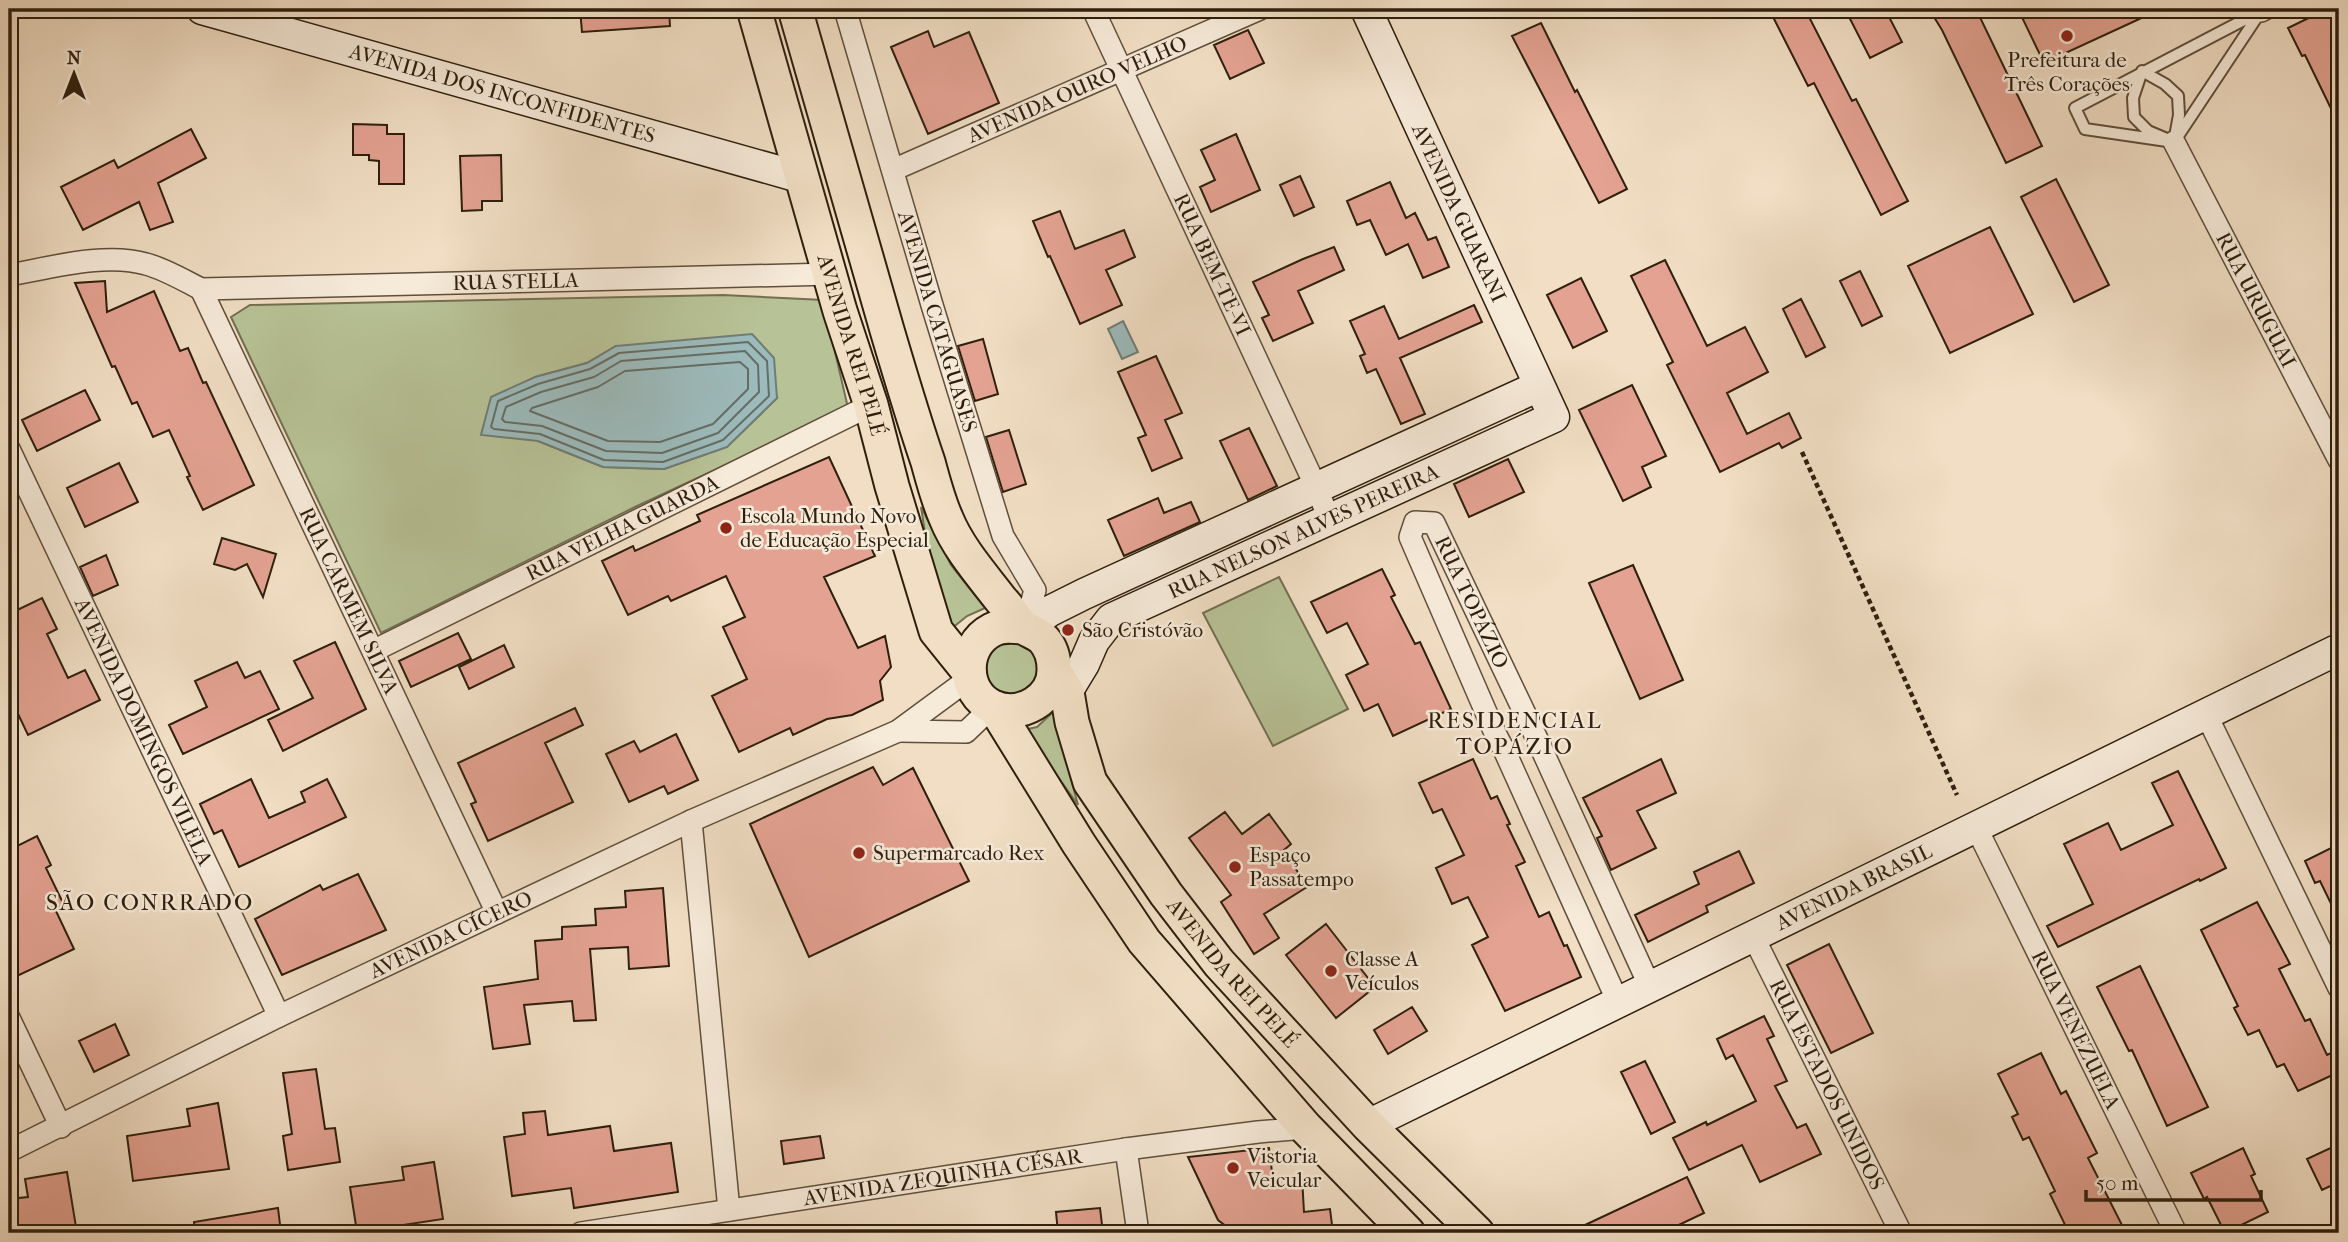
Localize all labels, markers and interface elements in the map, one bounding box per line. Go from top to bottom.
marker: Prefeitura de Três Corações [2059,28,2075,44]
street label: AVENIDA OURO VELHO [963,31,1191,148]
north arrow [38,38,108,108]
street label: AVENIDA DOS INCONFIDENTES [346,39,658,148]
text: N [67,47,82,69]
place label: Prefeitura de Três Corações [2004,48,2130,96]
street label: AVENIDA GUARANI [1407,119,1511,306]
street label: RUA BEM-TE-VI [1169,190,1256,340]
street label: AVENIDA CATAGUASES [893,207,982,435]
street label: RUA URUGUAI [2211,228,2301,372]
street label: AVENIDA REI PELÉ [812,251,890,438]
street label: RUA STELLA [452,268,579,295]
street label: RUA NELSON ALVES PEREIRA [1164,459,1443,603]
street label: RUA VELHA GUARDA [522,470,723,586]
street label: RUA CARMEM SILVA [294,503,404,698]
place label: Escola Mundo Novo de Educação Especial [740,504,929,552]
marker: Escola Mundo Novo de Educação Especial [718,520,734,536]
street label: RUA TOPÁZIO [1430,532,1514,672]
street label: AVENIDA DOMINGOS VILELA [69,593,218,869]
place label: São Cristóvão [1082,618,1203,642]
marker: São Cristóvão [1060,622,1076,638]
district label: RESIDENCIAL TOPÁZIO [1427,707,1603,760]
street label: AVENIDA BRASIL [1771,838,1936,936]
place label: Supermarcado Rex [873,841,1044,865]
place label: Espaço Passatempo [1249,843,1354,891]
marker: Supermarcado Rex [851,845,867,861]
marker: Espaço Passatempo [1227,859,1243,875]
street label: AVENIDA CÍCERO [365,886,536,984]
district label: SÃO CONRRADO [46,889,254,916]
street label: AVENIDA REI PELÉ [1161,893,1303,1053]
street label: RUA VENEZUELA [2027,946,2125,1114]
place label: Classe A Veículos [1344,947,1419,995]
marker: Classe A Veículos [1323,963,1339,979]
street label: RUA ESTADOS UNIDOS [1765,975,1890,1194]
street label: AVENIDA ZEQUINHA CÉSAR [801,1144,1084,1211]
place label: Vistoria Veicular [1246,1144,1322,1192]
scale bar [2086,1158,2260,1202]
marker: Vistoria Veicular [1225,1160,1241,1176]
text: 50 m [2096,1171,2139,1195]

